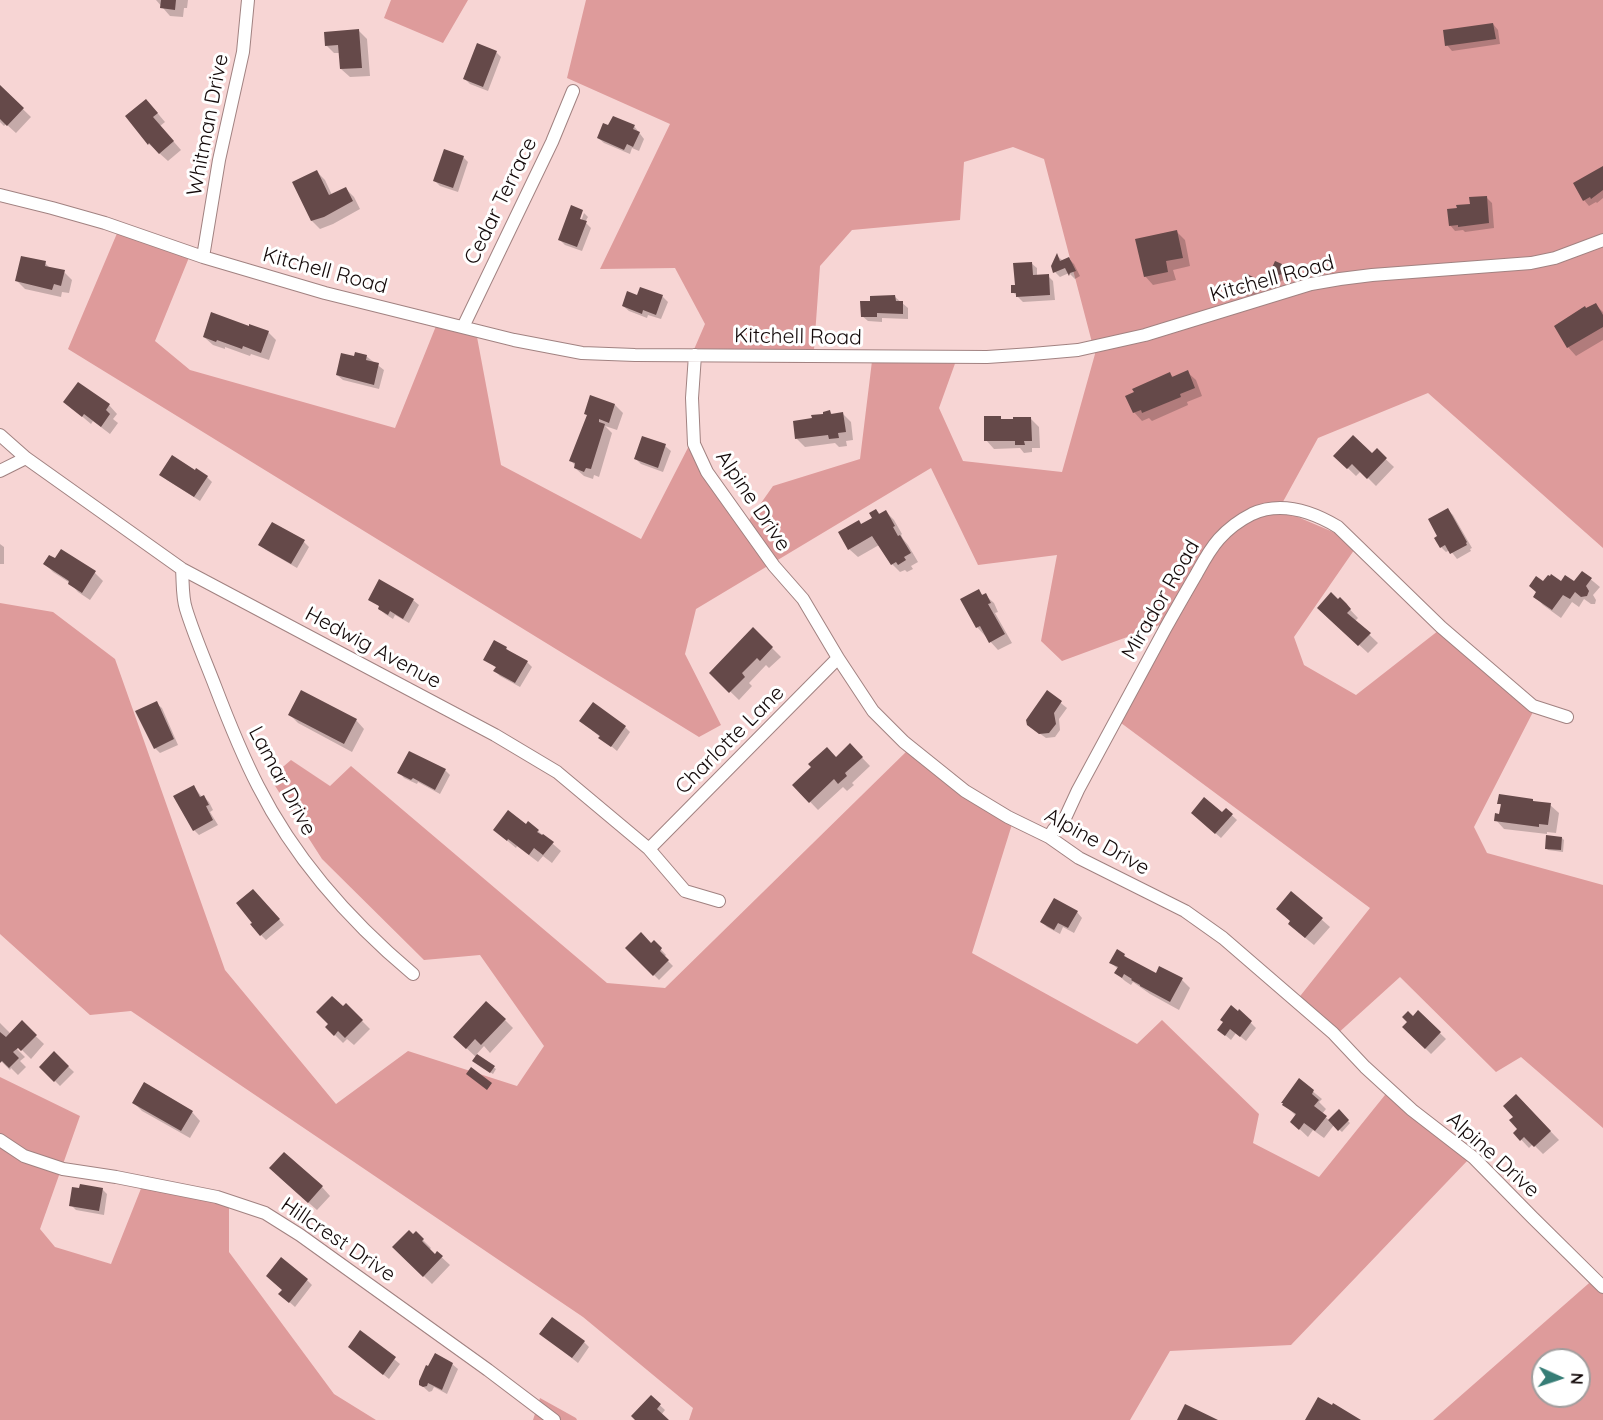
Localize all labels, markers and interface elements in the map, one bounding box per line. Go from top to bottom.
street label: Whitman Drive [182,52,234,198]
street label: Cedar Terrace [459,133,543,269]
street label: Kitchell Road [260,242,390,300]
street label: Kitchell Road [1207,250,1337,308]
street label: Kitchell Road [734,323,862,351]
street label: Alpine Drive [710,446,796,556]
street label: Mirador Road [1117,536,1205,664]
street label: Hedwig Avenue [301,602,445,694]
street label: Charlotte Lane [670,680,790,800]
street label: Lamar Drive [243,722,321,840]
street label: Alpine Drive [1040,803,1154,881]
street label: Alpine Drive [1441,1107,1545,1203]
street label: Hillcrest Drive [276,1192,400,1288]
north arrow [1531,1348,1591,1408]
text: N [1567,1372,1587,1385]

